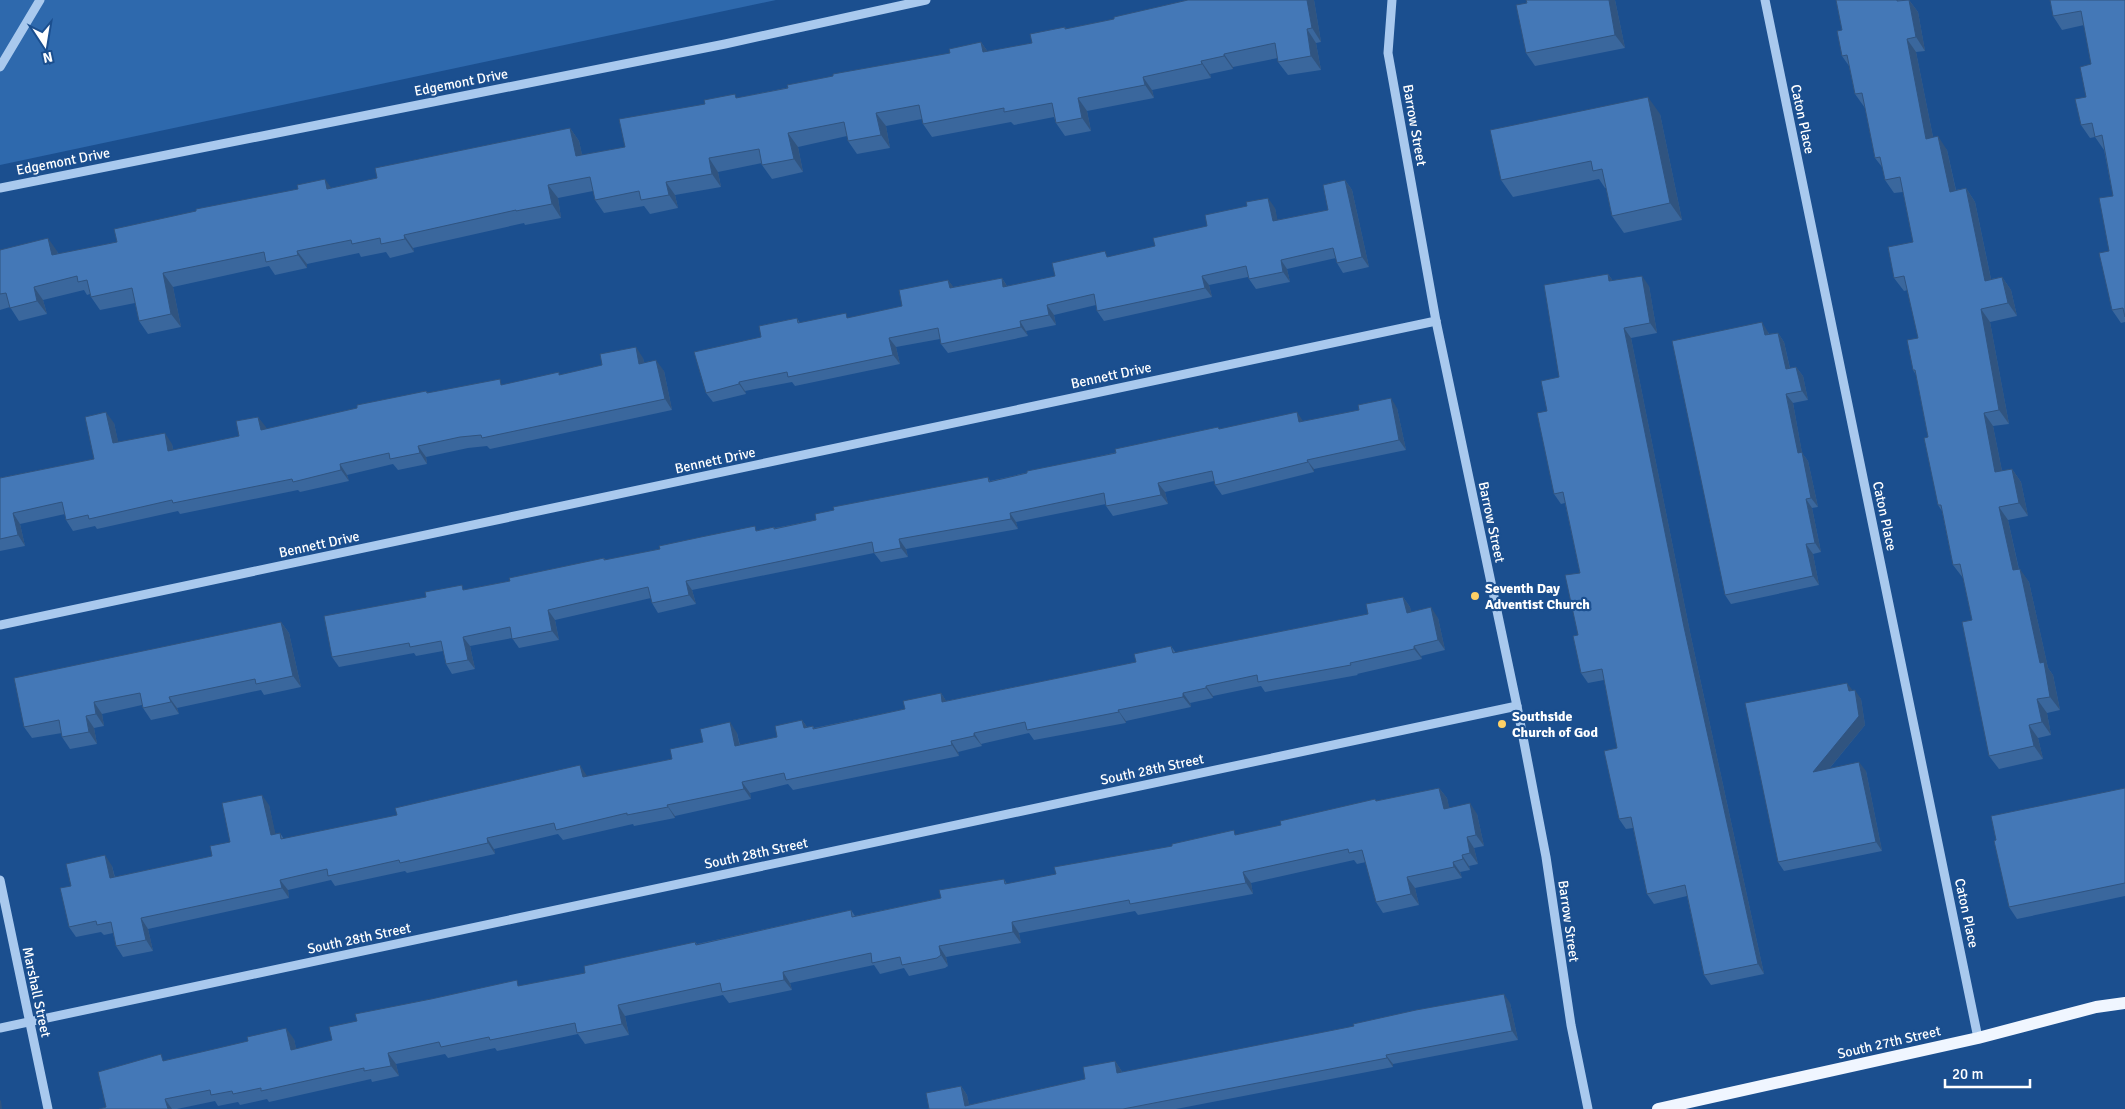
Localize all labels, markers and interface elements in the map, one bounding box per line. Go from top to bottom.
north arrow [20,20,70,70]
text: N [41,48,54,67]
street label: Edgemont Drive [413,65,509,100]
street label: Barrow Street [1399,83,1430,167]
street label: Caton Place [1787,83,1818,155]
street label: Edgemont Drive [15,144,111,179]
street label: Bennett Drive [1069,359,1153,392]
street label: Bennett Drive [673,444,757,477]
street label: Barrow Street [1475,480,1508,564]
street label: Caton Place [1869,480,1900,552]
street label: Bennett Drive [277,528,361,561]
place label: Seventh Day Adventist Church [1485,580,1590,613]
marker: Seventh Day Adventist Church [1469,590,1481,602]
place label: Southside Church of God [1512,708,1598,741]
marker: Southside Church of God [1496,718,1508,730]
street label: South 28th Street [1099,750,1206,789]
street label: South 28th Street [703,834,810,873]
street label: Caton Place [1951,877,1982,949]
street label: Barrow Street [1554,879,1583,963]
street label: South 28th Street [306,919,413,958]
street label: Marshall Street [19,945,54,1039]
street label: South 27th Street [1836,1022,1943,1063]
scale bar [1945,1056,2030,1088]
text: 20 m [1952,1065,1983,1083]

